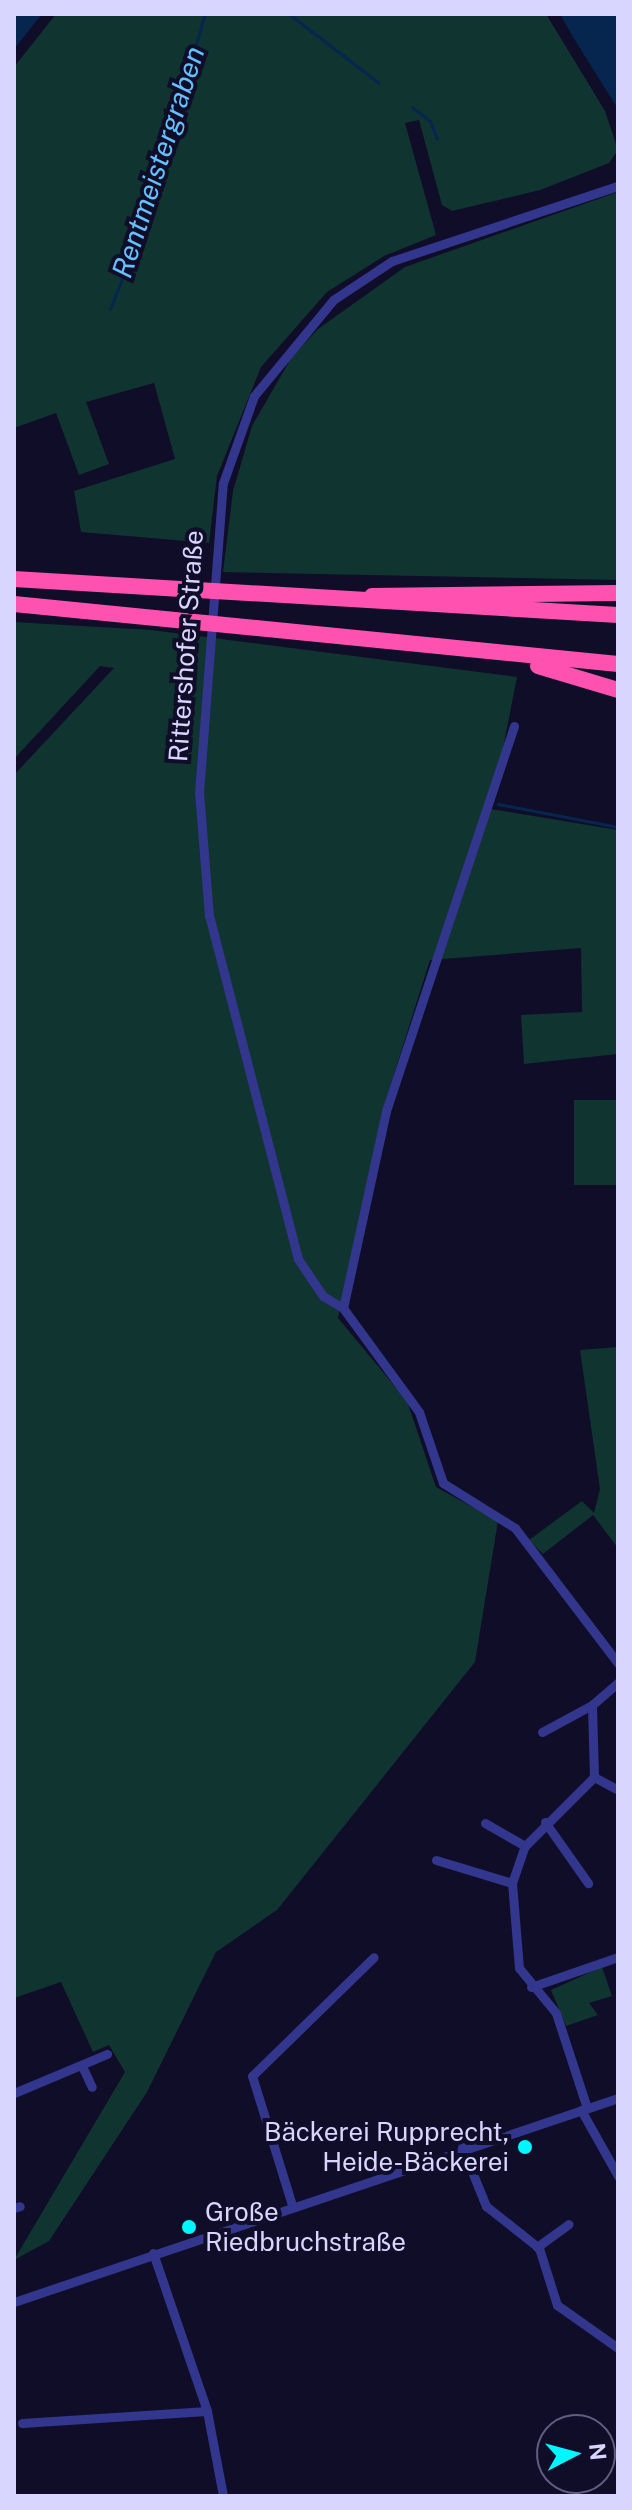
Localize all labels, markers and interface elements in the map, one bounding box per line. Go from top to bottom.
water label: Rentmeistergraben [105,42,211,282]
street label: Rittershofer Straße [162,529,210,763]
place label: Bäckerei Rupprecht, Heide-Bäckerei [264,2116,509,2178]
marker: Bäckerei Rupprecht, Heide-Bäckerei [516,2138,534,2156]
place label: Große Riedbruchstraße [205,2196,406,2258]
marker: Große Riedbruchstraße [180,2218,198,2236]
north arrow [536,2414,616,2494]
text: N [584,2442,612,2462]

